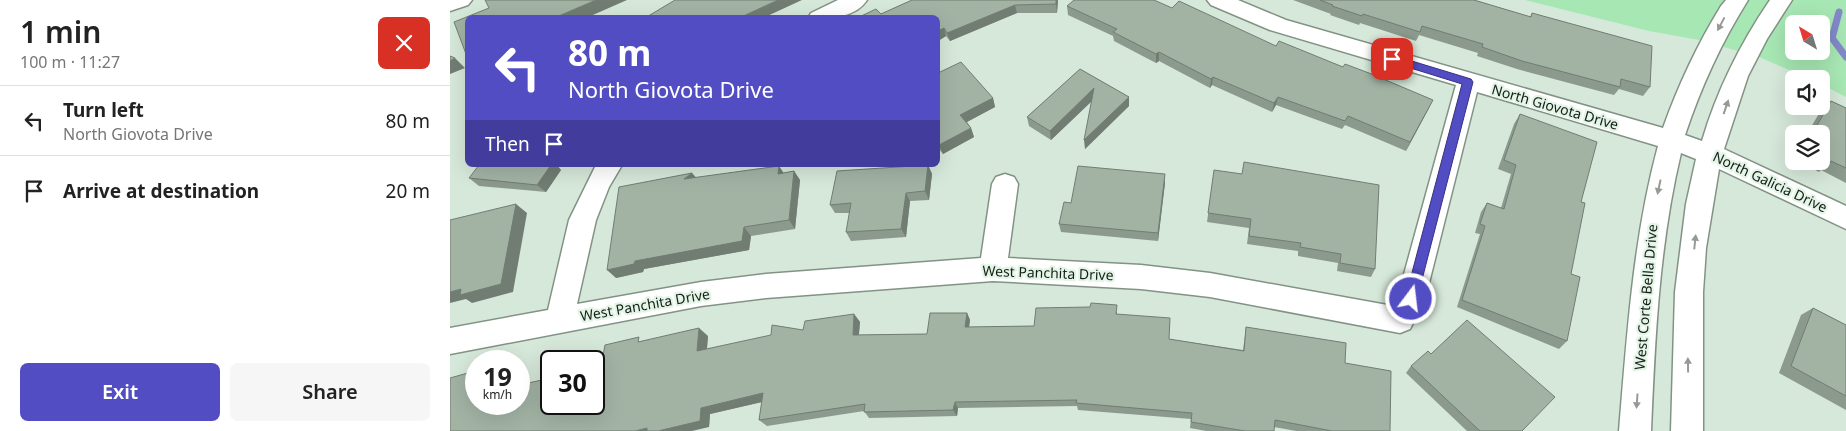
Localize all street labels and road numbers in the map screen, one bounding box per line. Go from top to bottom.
street label: North Giovota Drive [1490,79,1621,134]
street label: North Galicia Drive [1710,147,1830,216]
street label: West Corte Bella Drive [1630,223,1661,371]
street label: West Panchita Drive [982,261,1114,284]
street label: West Panchita Drive [579,284,711,325]

